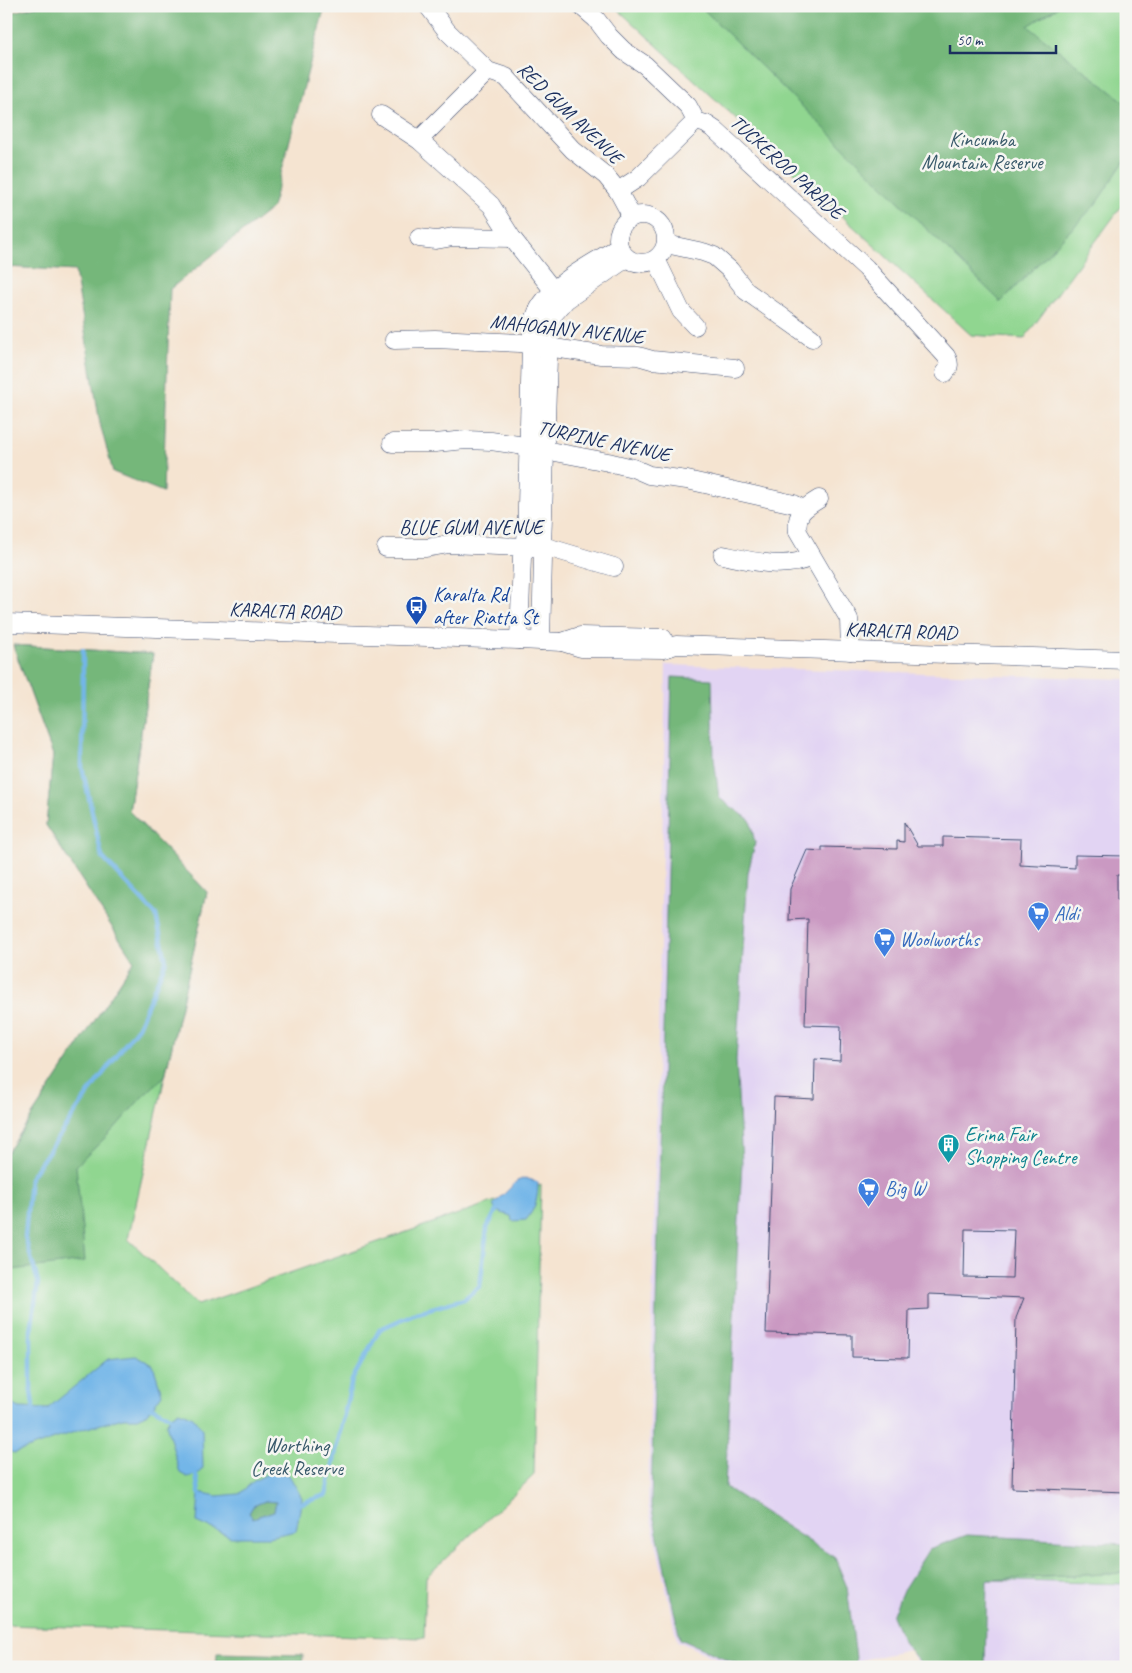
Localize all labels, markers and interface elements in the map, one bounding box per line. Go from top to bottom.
scale bar [950,22,1056,54]
text: 50 m [957,31,984,50]
street label: RED GUM AVENUE [512,57,630,172]
street label: TUCKEROO PARADE [725,109,851,226]
park label: Kincumba Mountain Reserve [922,127,1044,175]
street label: MAHOGANY AVENUE [489,309,647,350]
street label: TURPINE AVENUE [535,415,675,468]
street label: BLUE GUM AVENUE [399,515,545,540]
place label: Karalta Rd after Riatta St [433,582,540,630]
bus stop icon: Karalta Rd after Riatta St [405,594,429,625]
street label: KARALTA ROAD [229,597,344,626]
street label: KARALTA ROAD [845,617,960,646]
supermarket icon: Aldi [1026,901,1050,932]
place label: Aldi [1054,901,1081,926]
supermarket icon: Woolworths [872,927,896,958]
place label: Woolworths [900,927,981,952]
place label: Erina Fair Shopping Centre [965,1122,1078,1170]
building icon: Erina Fair Shopping Centre [937,1133,961,1164]
supermarket icon: Big W [857,1176,881,1207]
place label: Big W [885,1176,928,1201]
park label: Worthing Creek Reserve [251,1433,344,1481]

